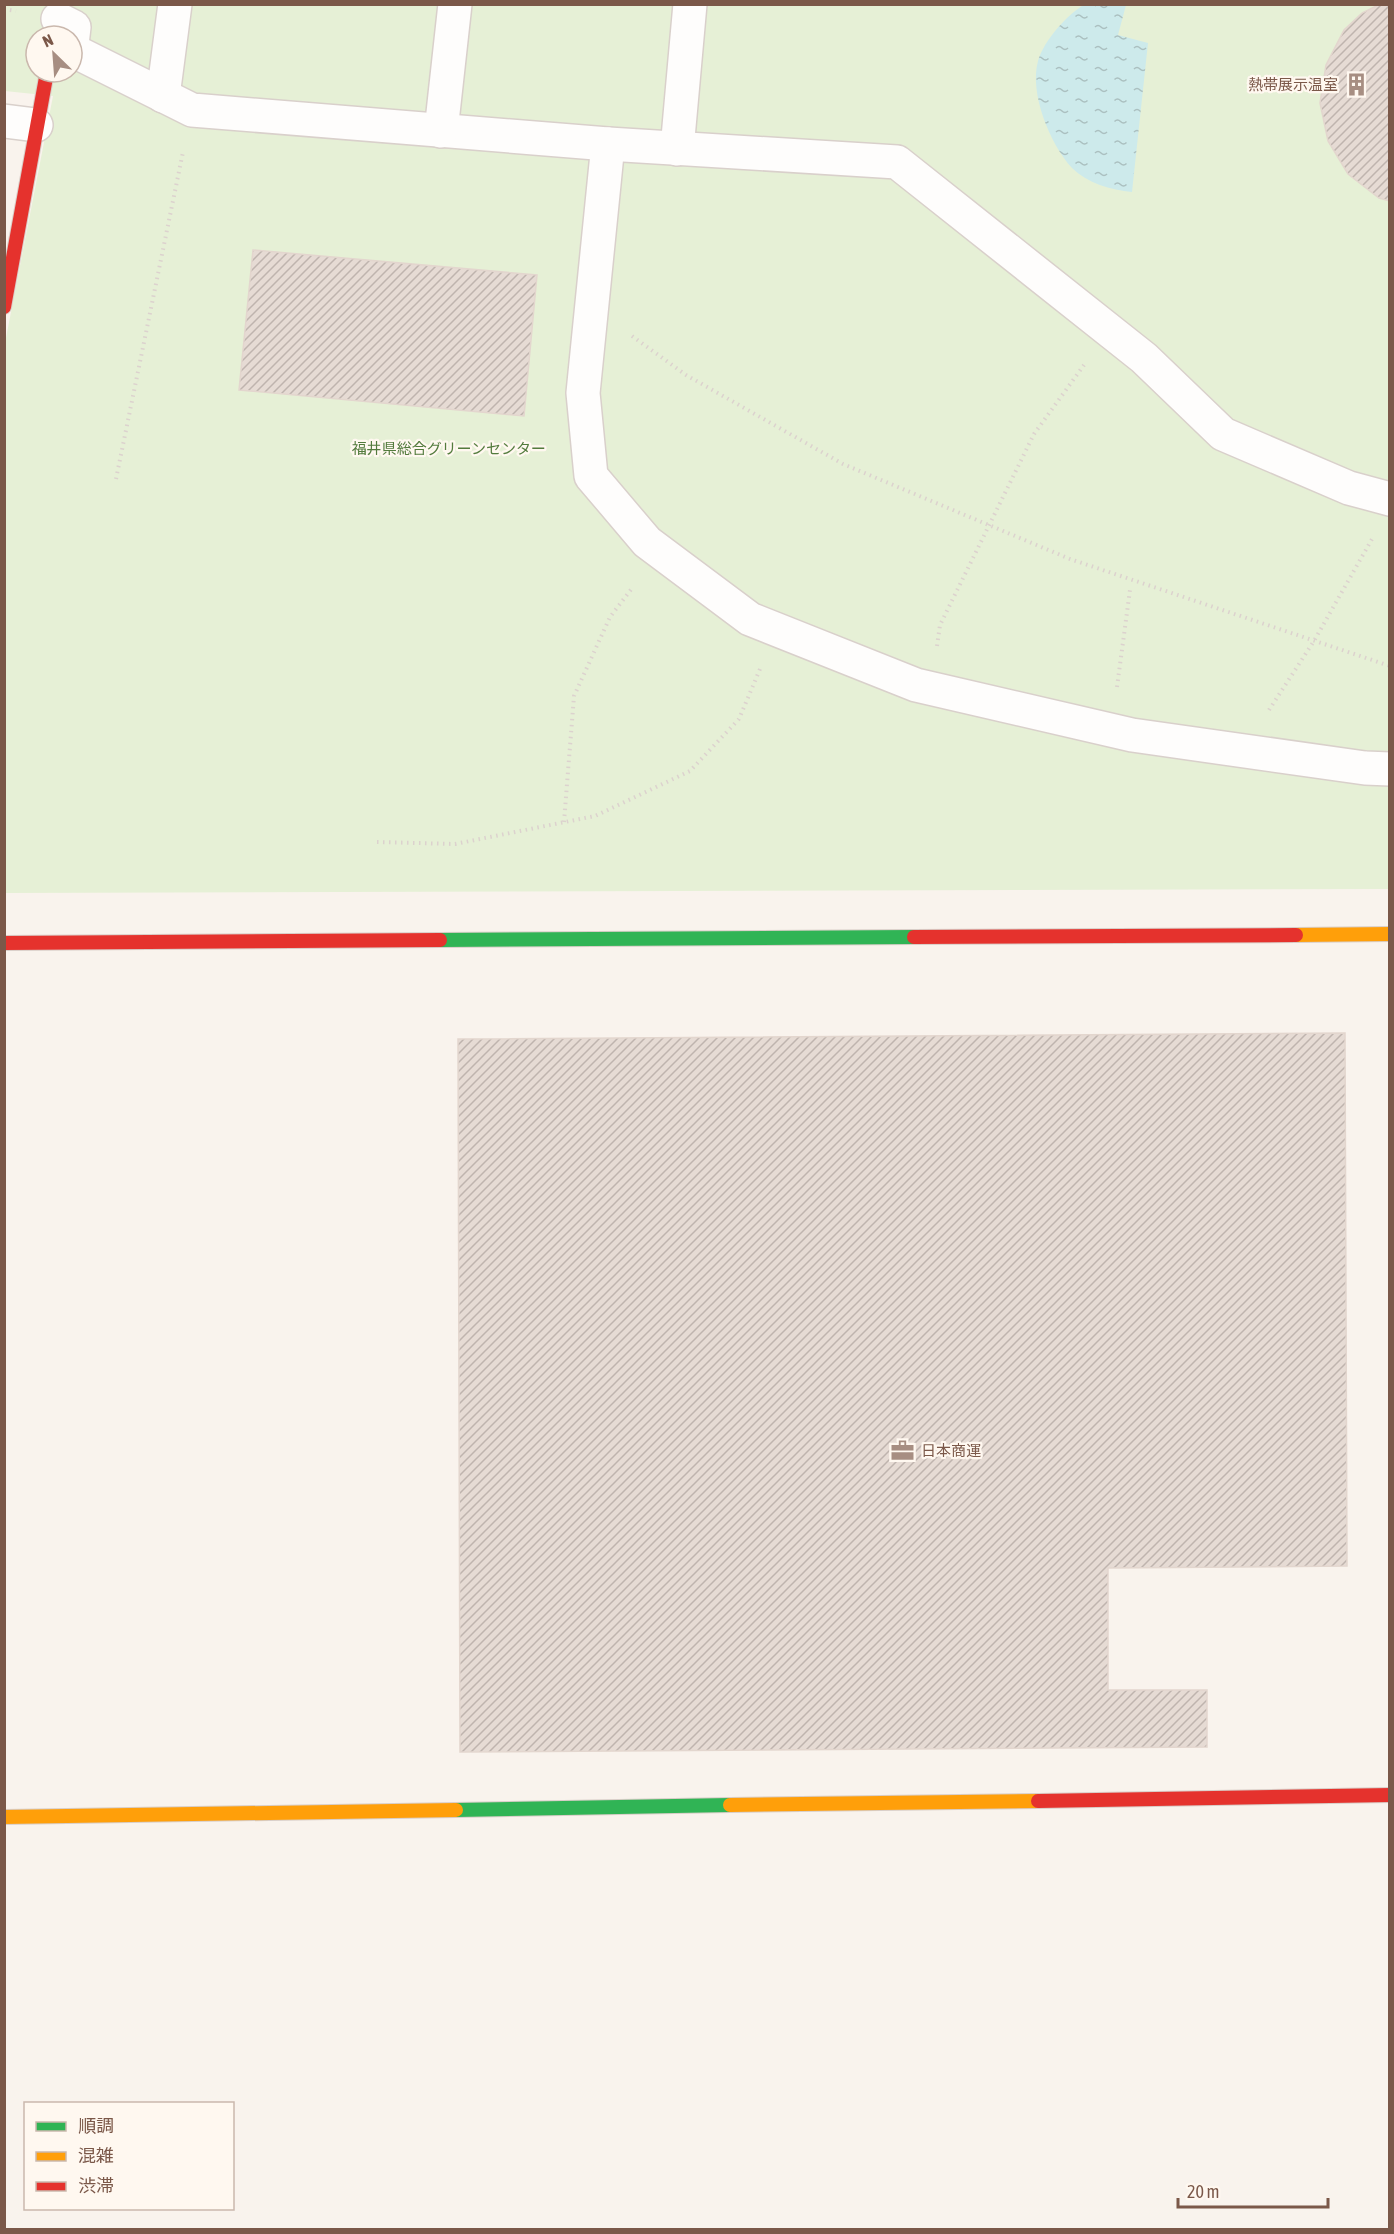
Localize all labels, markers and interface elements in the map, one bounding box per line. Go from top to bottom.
north arrow [24,24,84,84]
text: N [40,30,56,51]
building icon: 熱帯展示温室 [1343,71,1369,97]
place label: 熱帯展示温室 [1248,76,1338,93]
park label: 福井県総合グリーンセンター [352,440,546,457]
office icon: 日本商運 [890,1437,916,1463]
place label: 日本商運 [921,1442,981,1459]
legend [24,2102,234,2210]
text: 順調 [78,2115,114,2136]
text: 混雑 [78,2145,114,2166]
scale bar [1178,2171,1328,2209]
text: 渋滞 [78,2175,114,2196]
text: 20 m [1187,2181,1219,2202]

